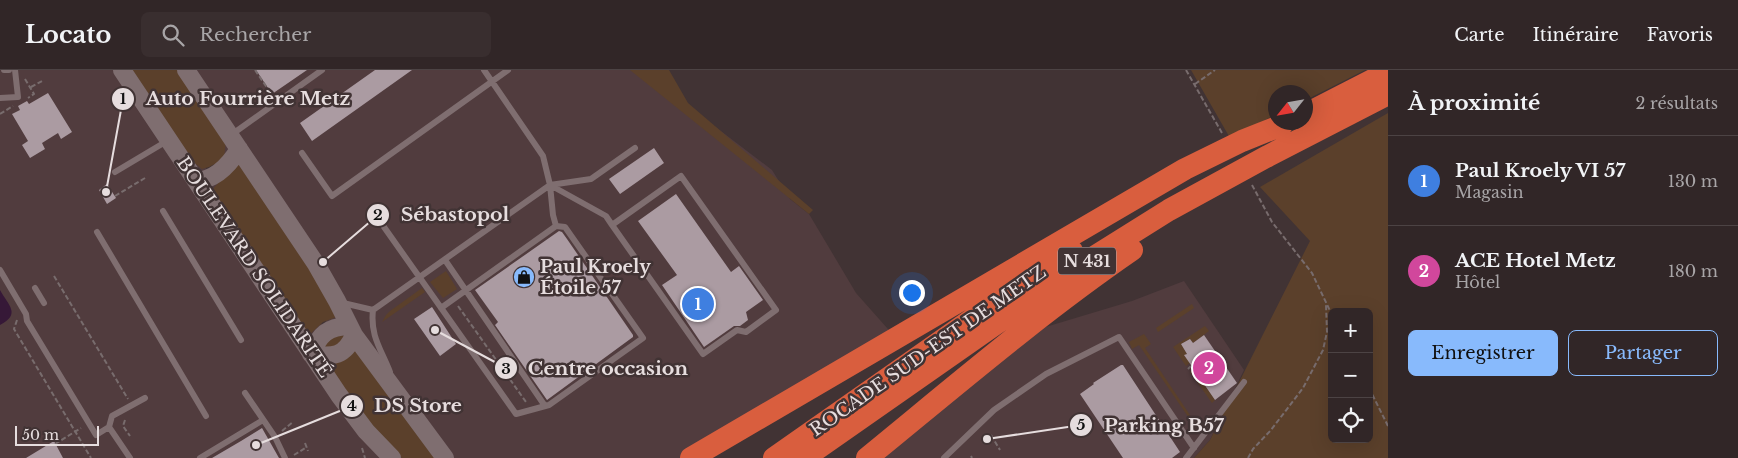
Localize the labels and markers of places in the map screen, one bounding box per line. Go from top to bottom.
callout: Auto Fourrière Metz [111,82,360,116]
callout: Sébastopol [365,198,519,232]
place label: Paul Kroely Étoile 57 [540,256,651,299]
shop icon: Paul Kroely Étoile 57 [512,265,536,289]
pin: 1 [682,285,714,323]
pin: 2 [1193,349,1225,387]
callout: Centre occasion [493,351,698,385]
callout: DS Store [339,389,472,423]
callout: Parking B57 [1069,408,1234,442]

